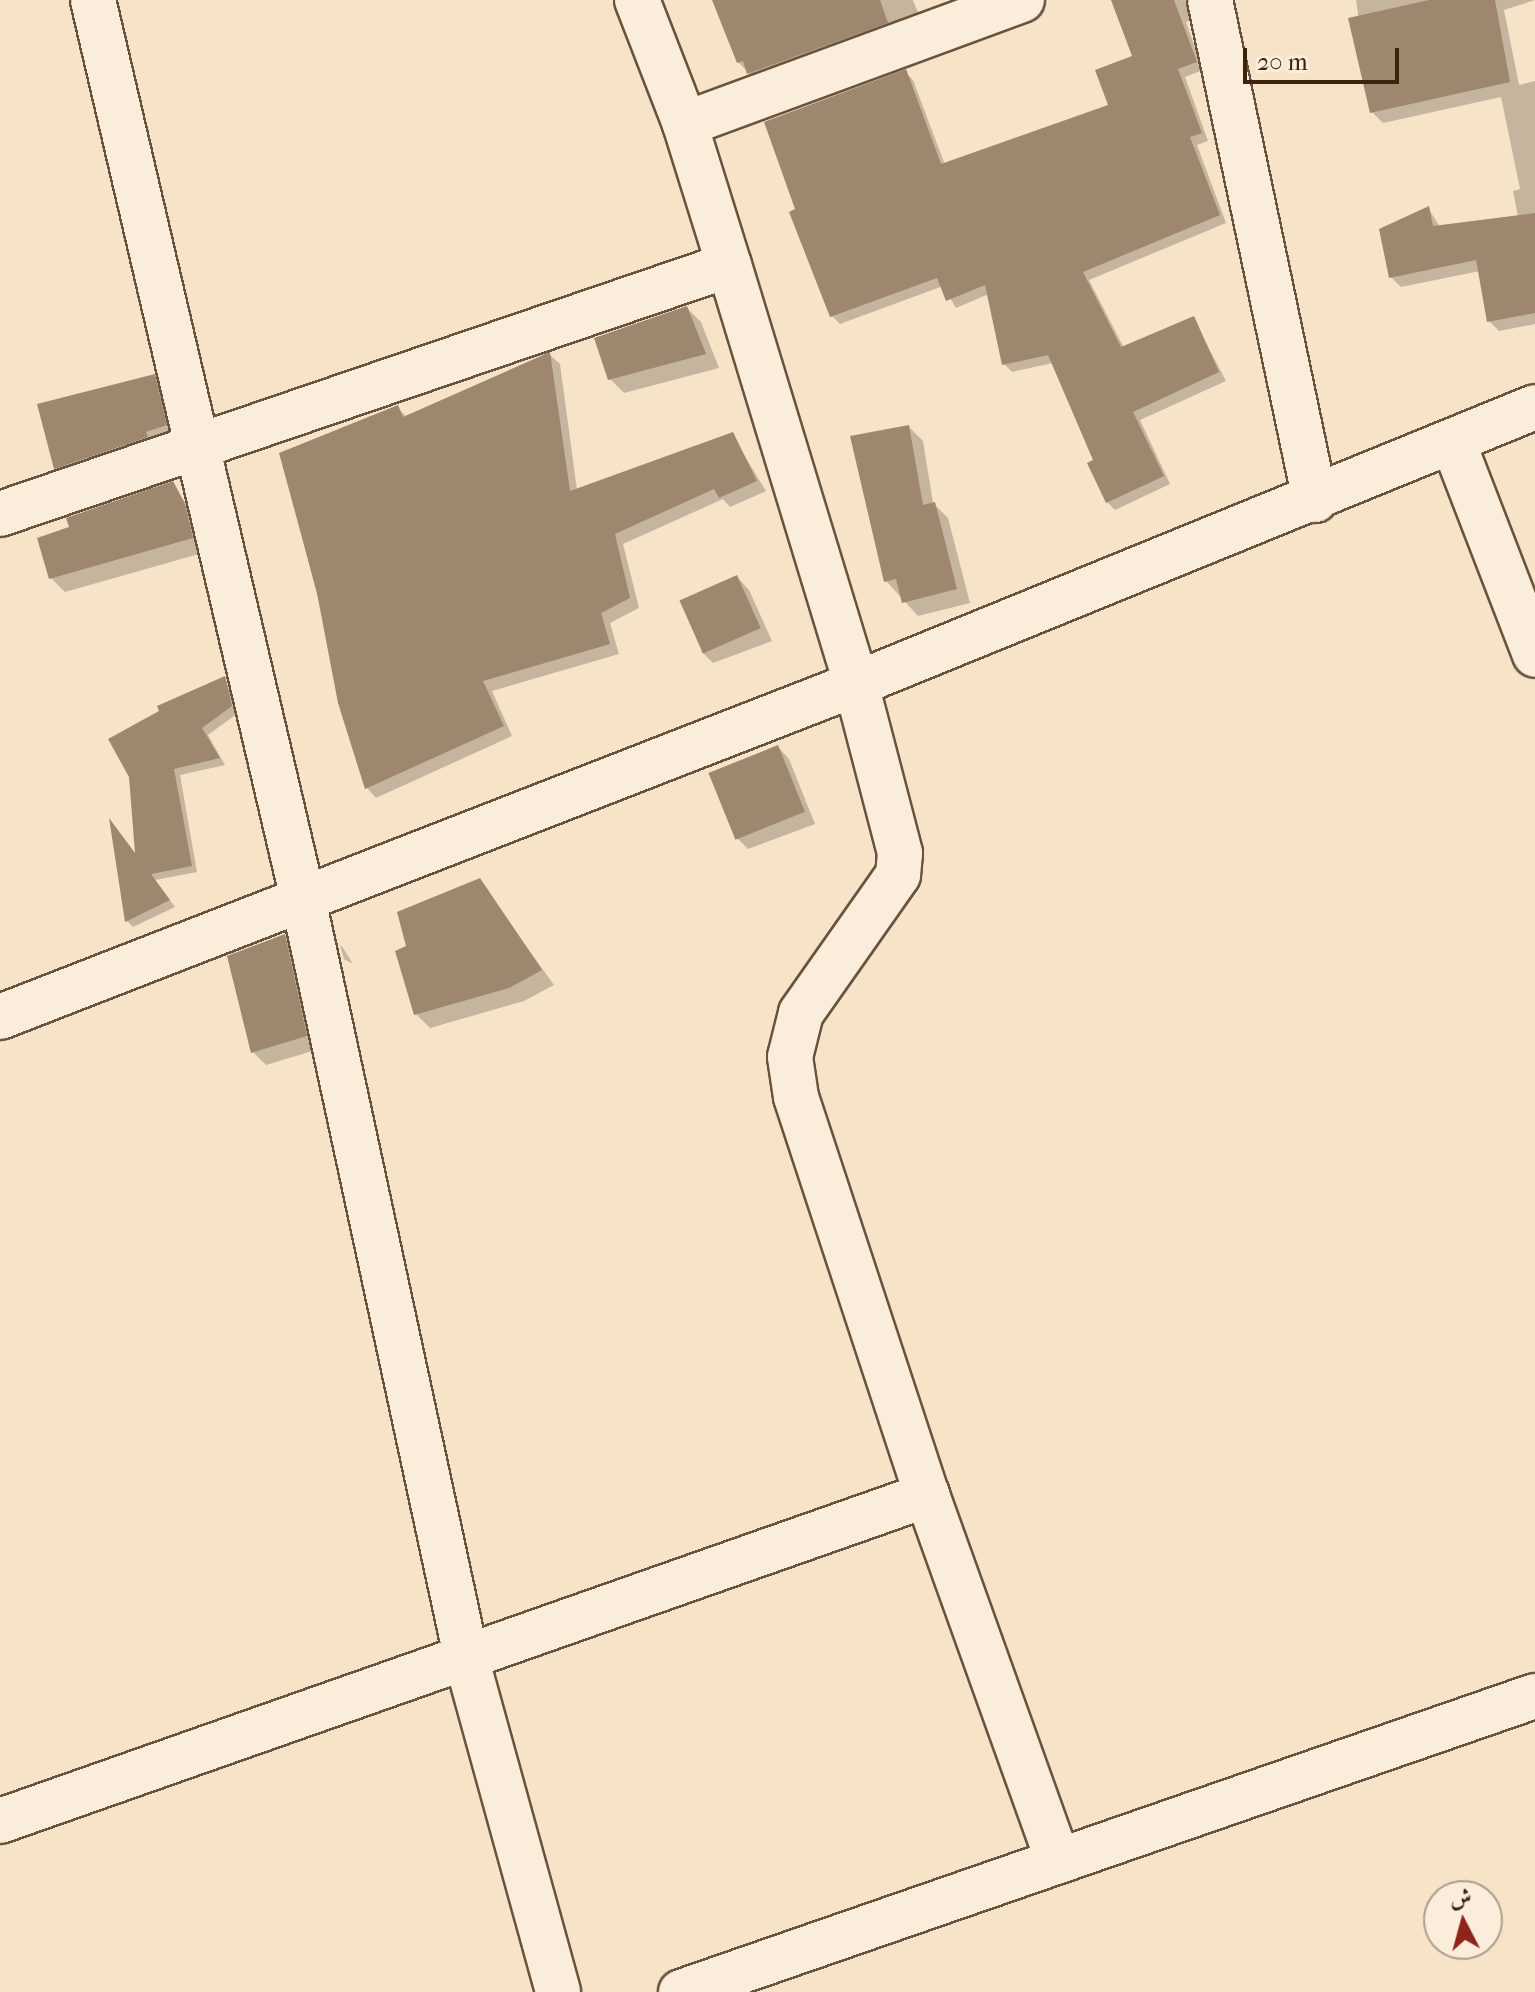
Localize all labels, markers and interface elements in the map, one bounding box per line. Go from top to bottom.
scale bar [1247,32,1403,82]
text: 20 m [1257,48,1308,76]
north arrow [1423,1880,1503,1960]
text: ش [1448,1884,1473,1912]

